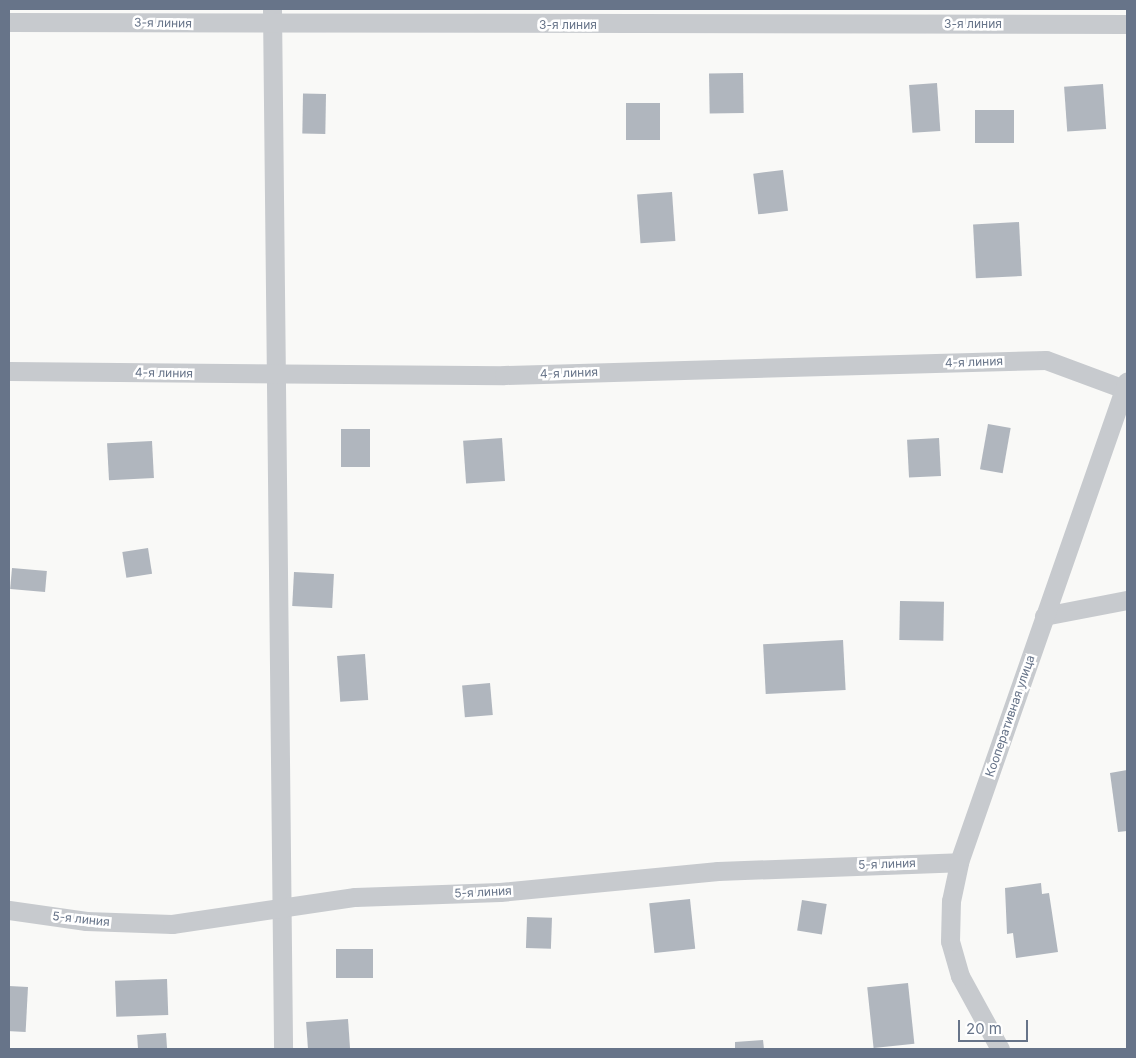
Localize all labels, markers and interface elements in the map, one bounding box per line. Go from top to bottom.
street label: 3-я линия [134,15,192,31]
street label: 3-я линия [944,17,1002,31]
street label: 3-я линия [539,18,597,32]
street label: 4-я линия [945,354,1003,370]
street label: 4-я линия [135,365,193,381]
street label: 4-я линия [540,365,598,381]
street label: Кооперативная улица [982,653,1038,779]
street label: 5-я линия [858,856,916,872]
street label: 5-я линия [454,883,512,901]
street label: 5-я линия [52,909,110,929]
scale bar [961,1010,1031,1042]
text: 20 m [966,1019,1002,1038]

